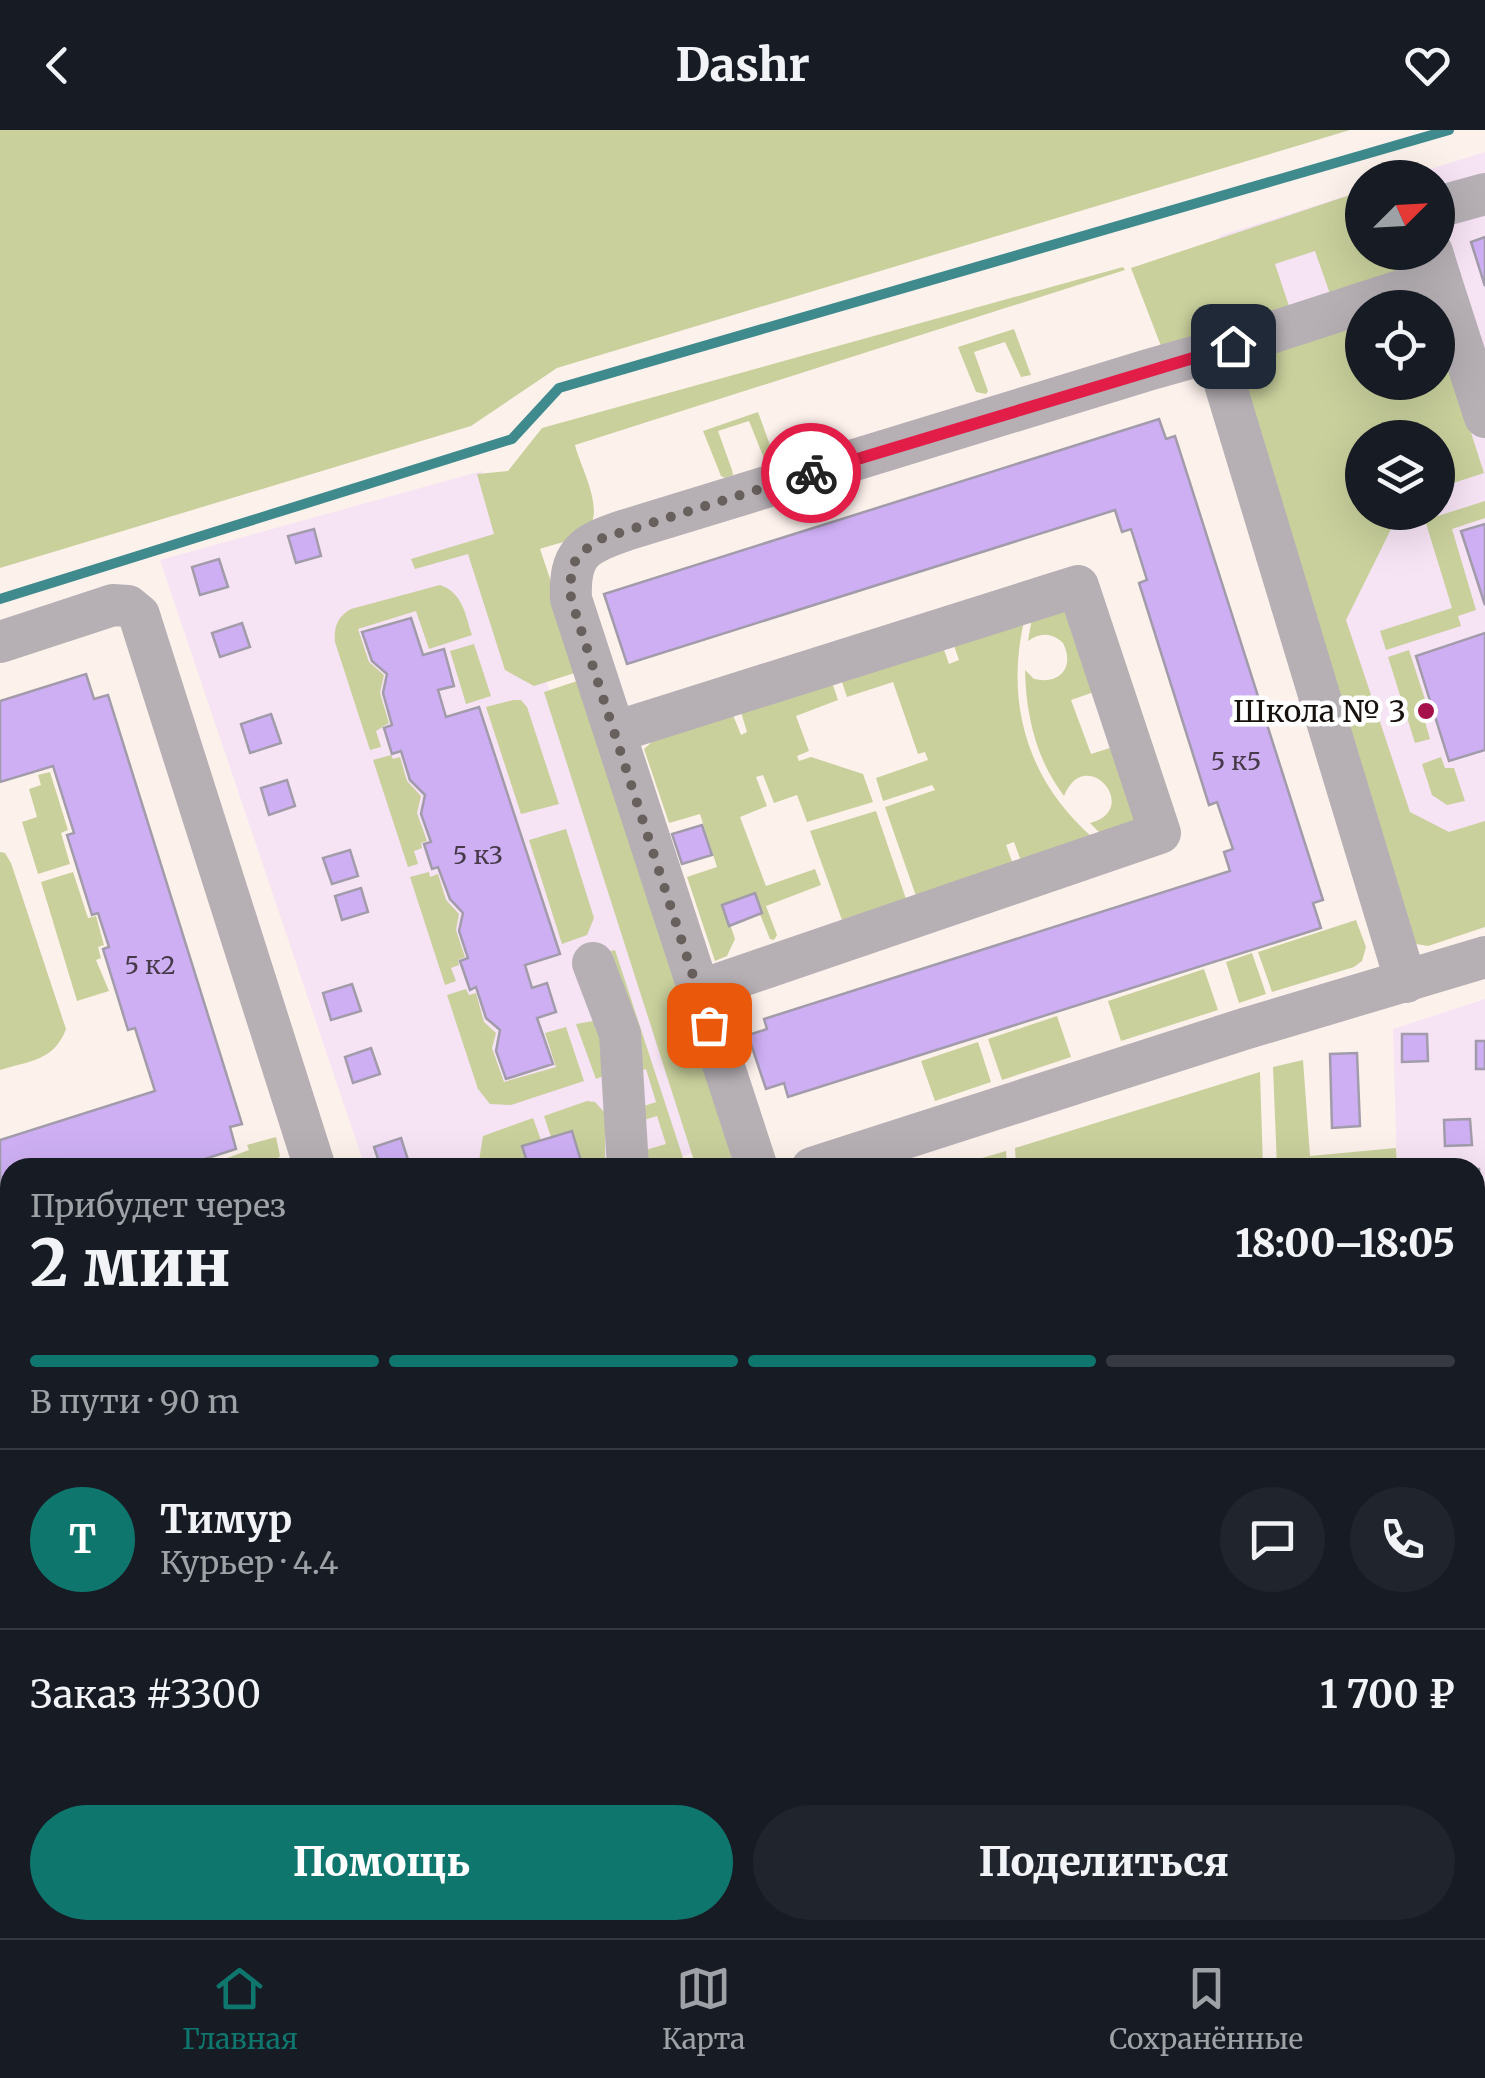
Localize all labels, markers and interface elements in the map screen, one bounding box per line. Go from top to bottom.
text: Dashr [675,37,810,93]
icon: back [30,38,85,93]
icon: heart [1400,38,1455,93]
north arrow [1345,160,1455,270]
map controls [1345,160,1455,530]
button: locate [1345,290,1455,400]
pin [1191,304,1276,389]
icon: home [1206,319,1261,374]
button: layers [1345,420,1455,530]
courier [761,423,861,523]
icon: bike [784,446,839,501]
place label: Школа № 3 [1233,692,1406,730]
marker: Школа № 3 [1415,700,1437,722]
house number: 5 к5 [1211,745,1261,777]
house number: 5 к3 [453,839,503,871]
house number: 5 к2 [124,949,176,981]
pin [667,983,752,1068]
icon: bag [682,998,737,1053]
text: Прибудет через [30,1186,286,1226]
text: 18:00–18:05 [1235,1220,1455,1267]
text: 2 мин [30,1222,231,1304]
text: В пути · 90 m [30,1382,239,1422]
button: chat [1220,1487,1325,1592]
button: phone [1350,1487,1455,1592]
text: Тимур [160,1496,292,1543]
text: Т [69,1516,96,1563]
text: Курьер · 4.4 [160,1543,339,1583]
text: Заказ #3300 [30,1671,261,1718]
text: 1 700 ₽ [1320,1671,1455,1718]
button: Помощь [30,1805,733,1920]
button: Поделиться [753,1805,1455,1920]
tab: Главная [182,1961,298,2057]
tab: Карта [662,1961,745,2057]
tab: Сохранённые [1109,1961,1303,2057]

